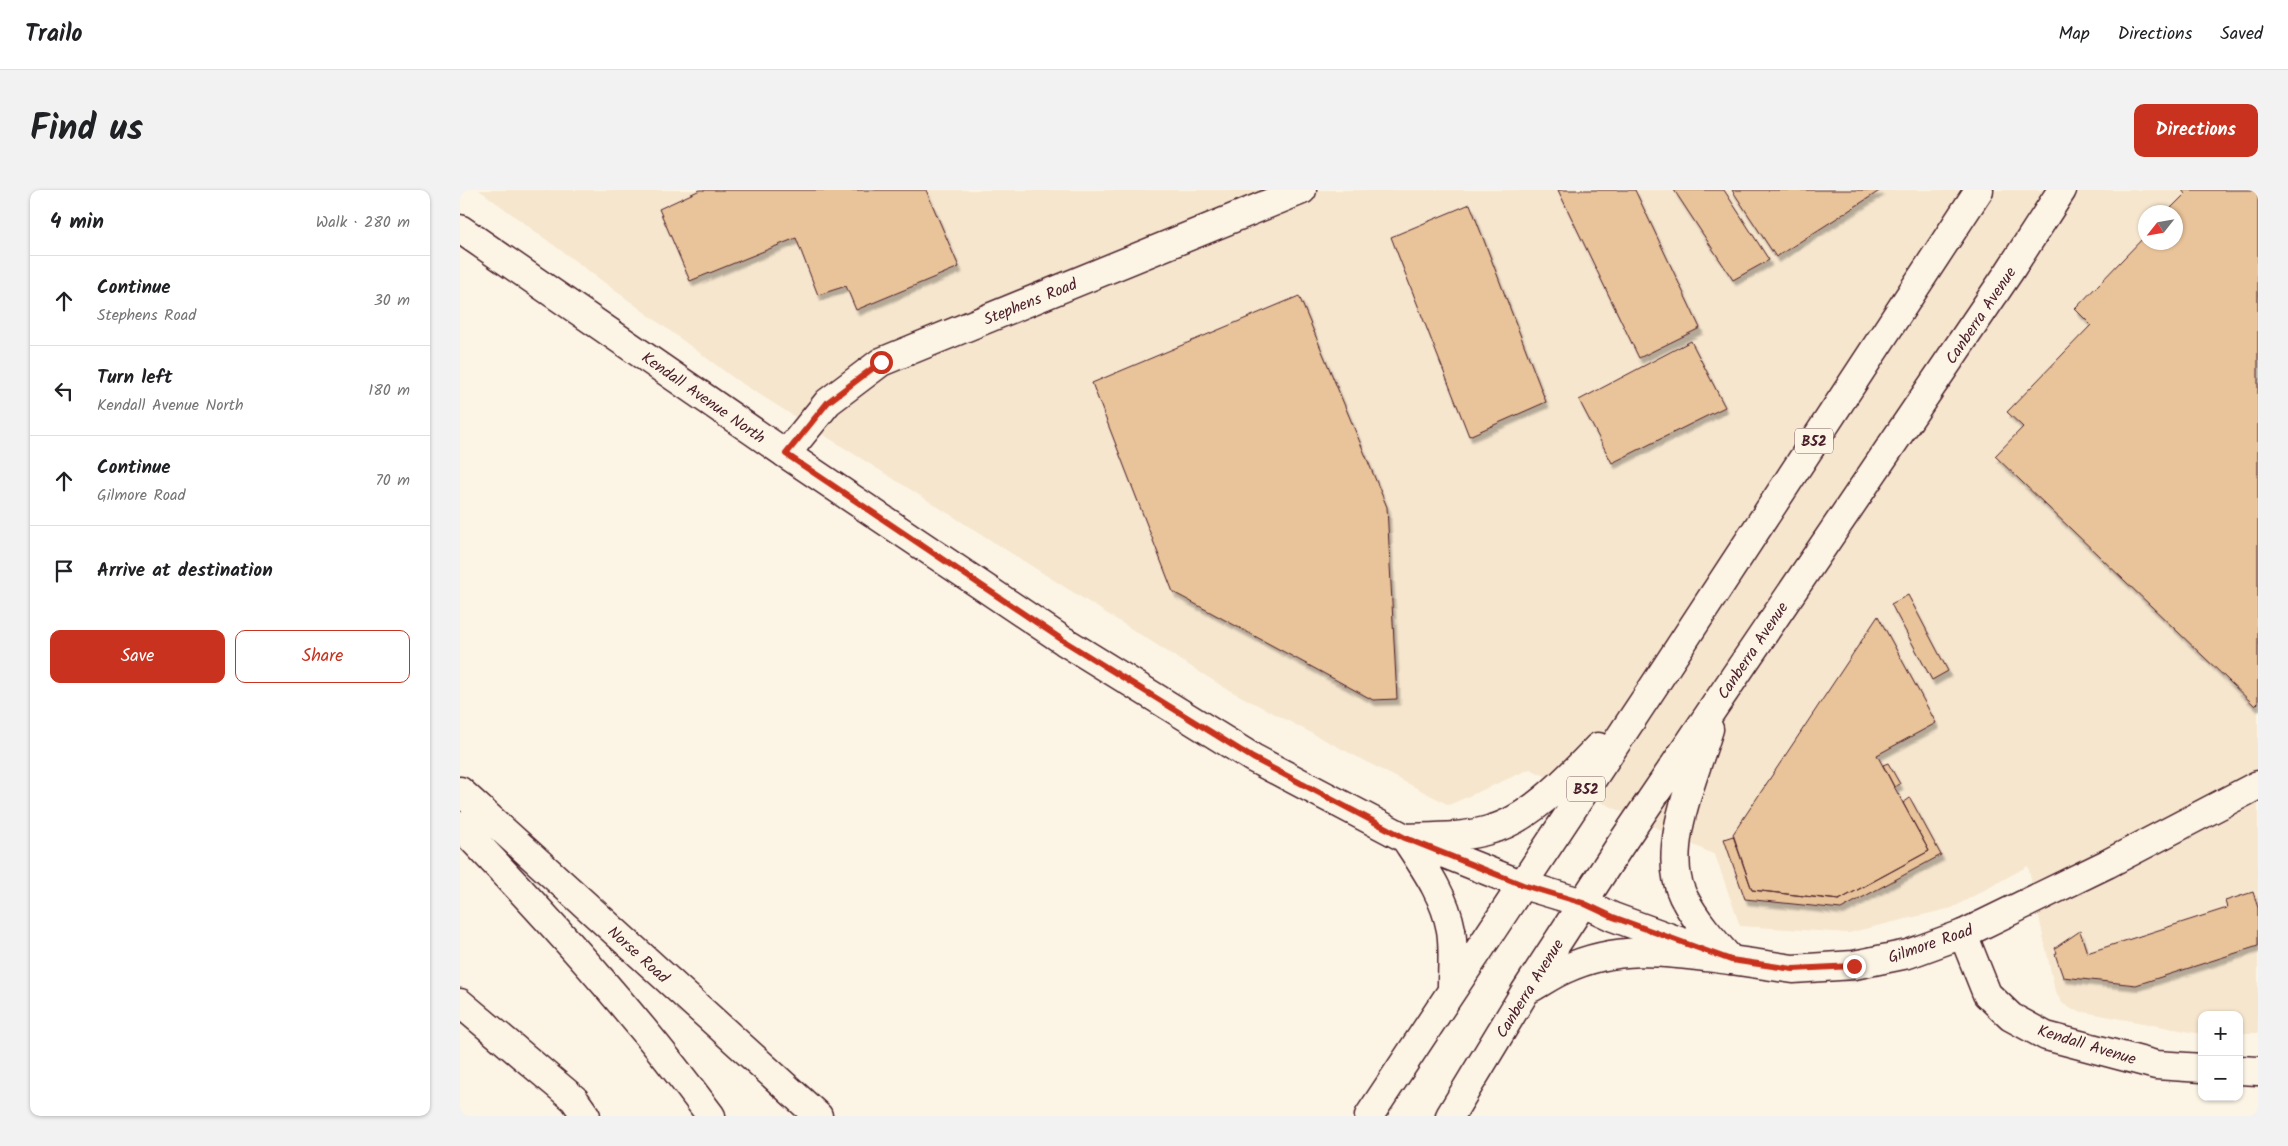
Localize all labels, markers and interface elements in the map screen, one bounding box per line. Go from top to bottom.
text: Trailo [25,15,83,54]
text: Map [2058,20,2090,49]
text: Directions [2118,20,2192,49]
text: Saved [2220,20,2263,49]
text: Find us [30,102,143,158]
button: Directions [2134,104,2258,157]
north arrow [2138,205,2183,250]
text: 4 min [50,206,104,239]
text: Walk · 280 m [316,210,410,235]
street label: Canberra Avenue [1939,262,2023,370]
street label: Stephens Road [980,272,1082,333]
text: Continue [97,273,170,303]
icon: ahead [50,287,78,315]
text: 30 m [374,288,410,313]
text: Stephens Road [97,303,196,328]
street label: Kendall Avenue North [636,346,770,451]
route start [870,351,893,374]
text: Turn left [97,363,172,393]
icon: left [50,377,78,405]
text: 180 m [368,378,410,403]
text: Kendall Avenue North [97,393,244,418]
road number: B52 [1795,428,1833,454]
text: Continue [97,453,170,483]
icon: ahead [50,467,78,495]
text: 70 m [375,468,410,493]
text: Gilmore Road [97,483,185,508]
text: Arrive at destination [97,556,273,586]
icon: arrive [50,557,78,585]
street label: Canberra Avenue [1711,597,1795,705]
button: Save [50,630,225,683]
button: Share [235,630,410,683]
road number: B52 [1567,776,1605,802]
street label: Gilmore Road [1885,918,1977,971]
street label: Norse Road [601,920,675,990]
street label: Canberra Avenue [1490,934,1571,1043]
route end [1843,955,1866,978]
map controls [2198,1011,2243,1101]
button: + [2198,1011,2243,1056]
street label: Kendall Avenue [2034,1019,2139,1072]
button: − [2198,1056,2243,1101]

